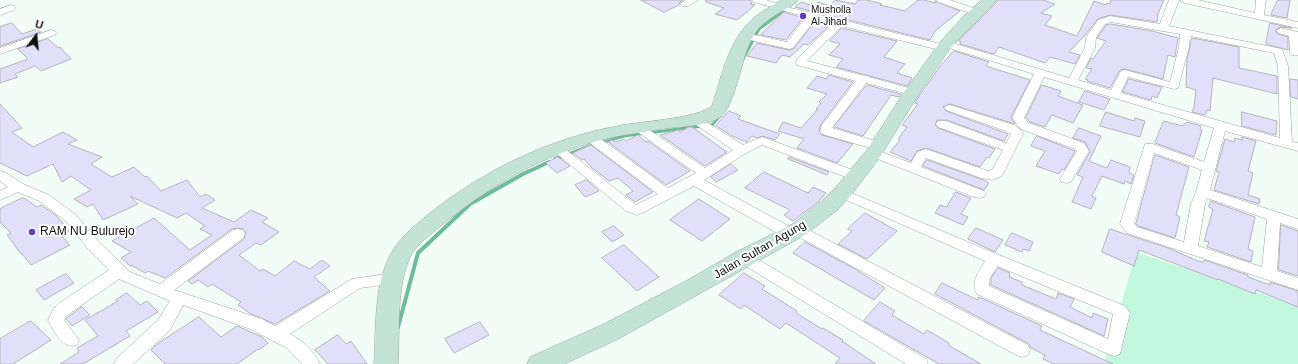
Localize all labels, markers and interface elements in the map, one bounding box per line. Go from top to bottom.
place label: Musholla Al-Jihad [811,4,851,28]
marker: Musholla Al-Jihad [798,11,808,21]
north arrow [16,16,56,56]
text: U [34,18,45,31]
street label: Jalan Sultan Agung [711,218,809,282]
place label: RAM NU Bulurejo [40,225,135,239]
marker: RAM NU Bulurejo [27,227,37,237]

